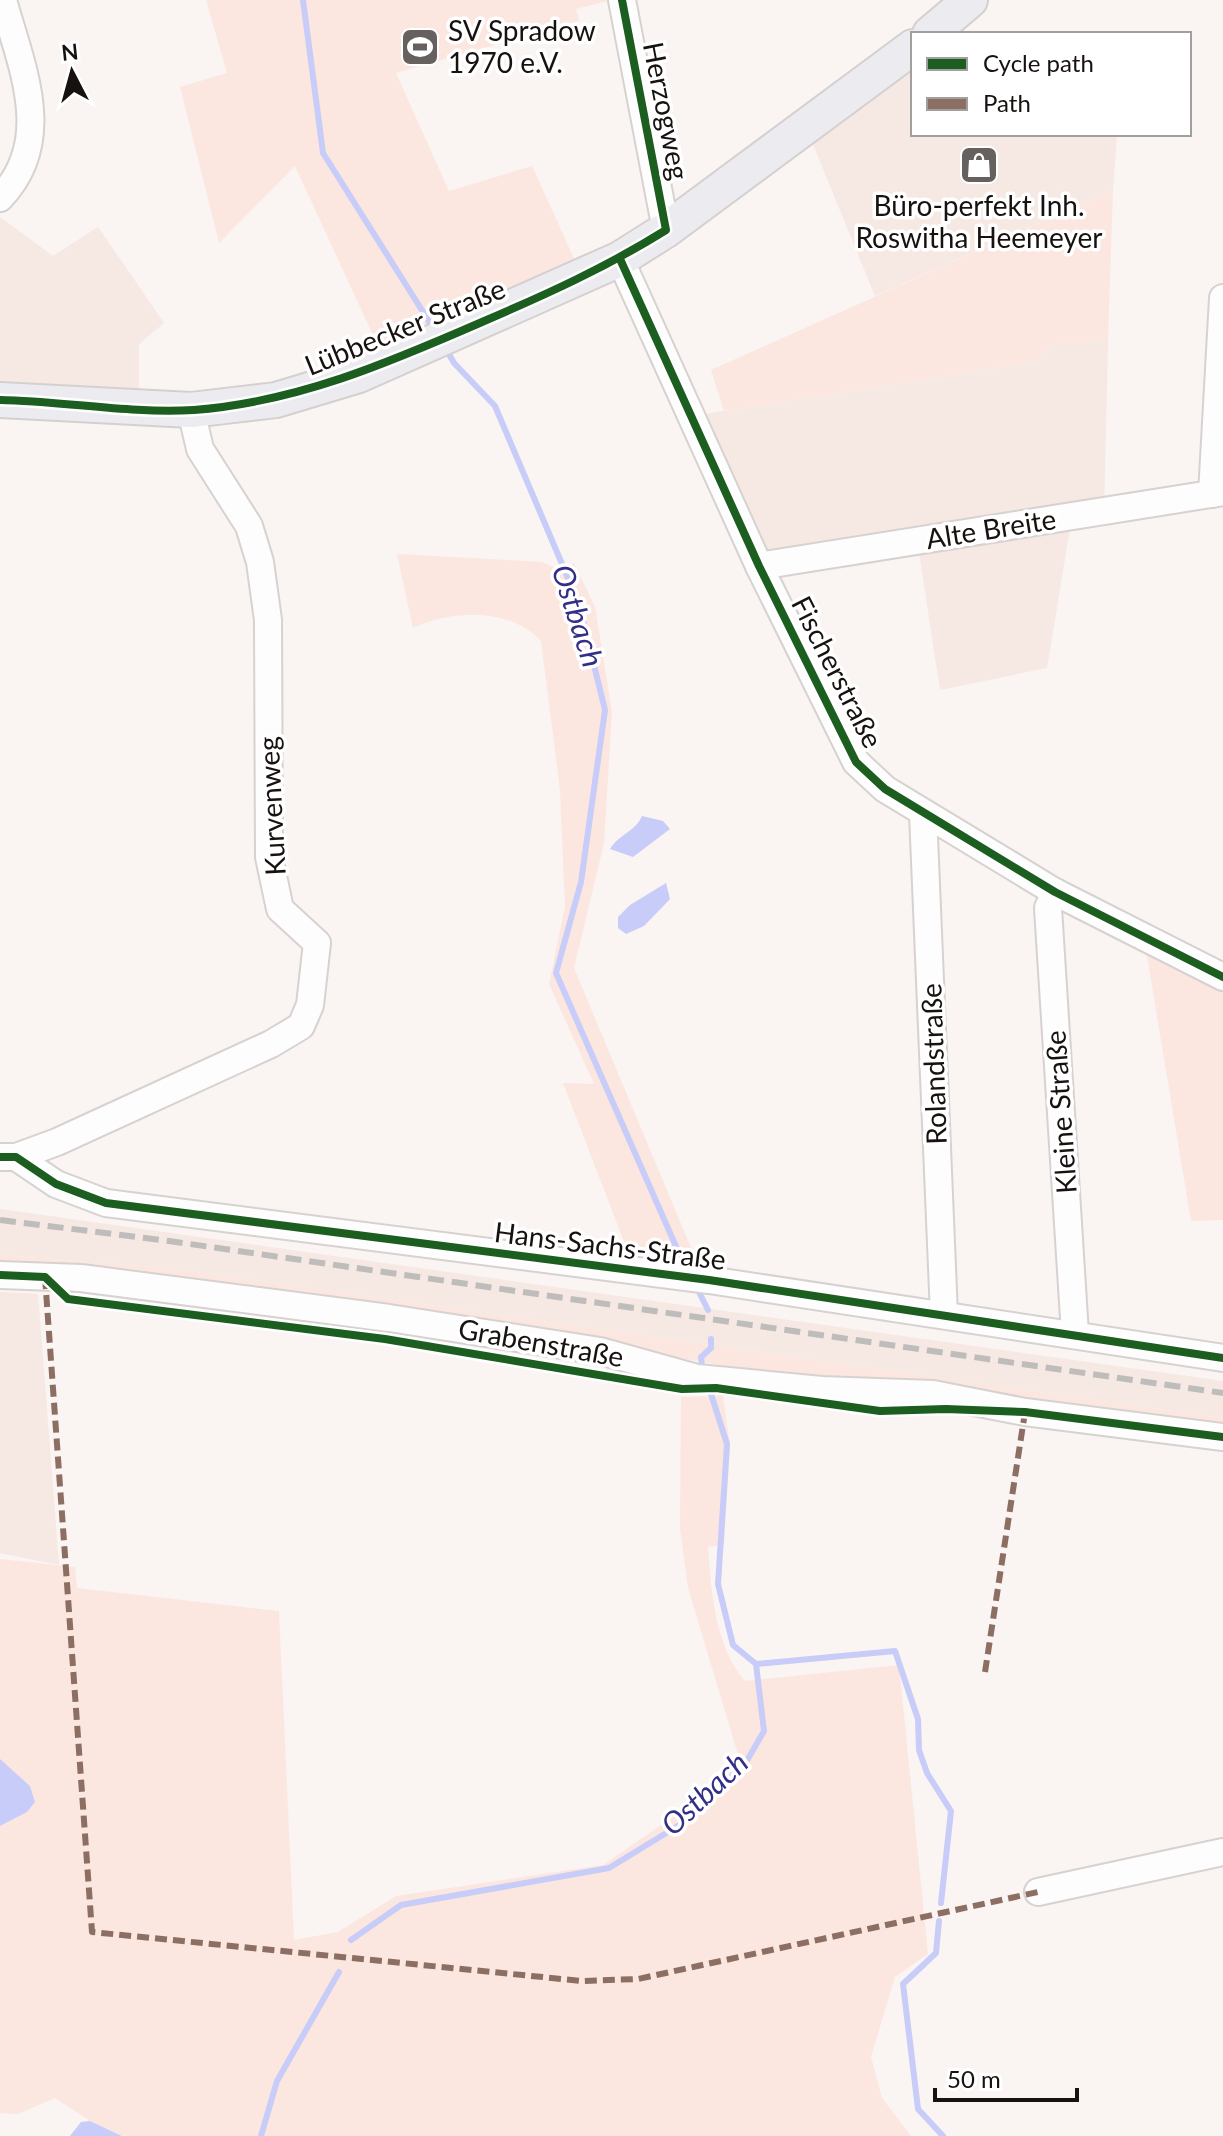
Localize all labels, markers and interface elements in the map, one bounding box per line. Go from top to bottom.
place label: SV Spradow 1970 e.V. [448,13,596,79]
sports icon: SV Spradow 1970 e.V. [399,26,441,68]
north arrow [32,32,112,112]
legend [911,32,1191,136]
text: N [60,37,80,66]
street label: Herzogweg [637,39,697,183]
text: Cycle path [983,48,1094,77]
text: Path [983,88,1031,117]
shop icon: Büro-perfekt Inh. Roswitha Heemeyer [958,144,1000,186]
place label: Büro-perfekt Inh. Roswitha Heemeyer [855,188,1103,254]
street label: Lübbecker Straße [299,270,510,382]
street label: Alte Breite [923,501,1058,555]
water label: Ostbach [545,560,612,671]
street label: Fischerstraße [785,590,891,753]
street label: Kurvenweg [250,736,292,876]
street label: Rolandstraße [913,983,953,1145]
street label: Kleine Straße [1037,1029,1083,1195]
street label: Hans-Sachs-Straße [492,1214,728,1276]
street label: Grabenstraße [456,1311,626,1373]
water label: Ostbach [653,1743,754,1842]
scale bar [935,2052,1077,2102]
text: 50 m [947,2064,1001,2093]

